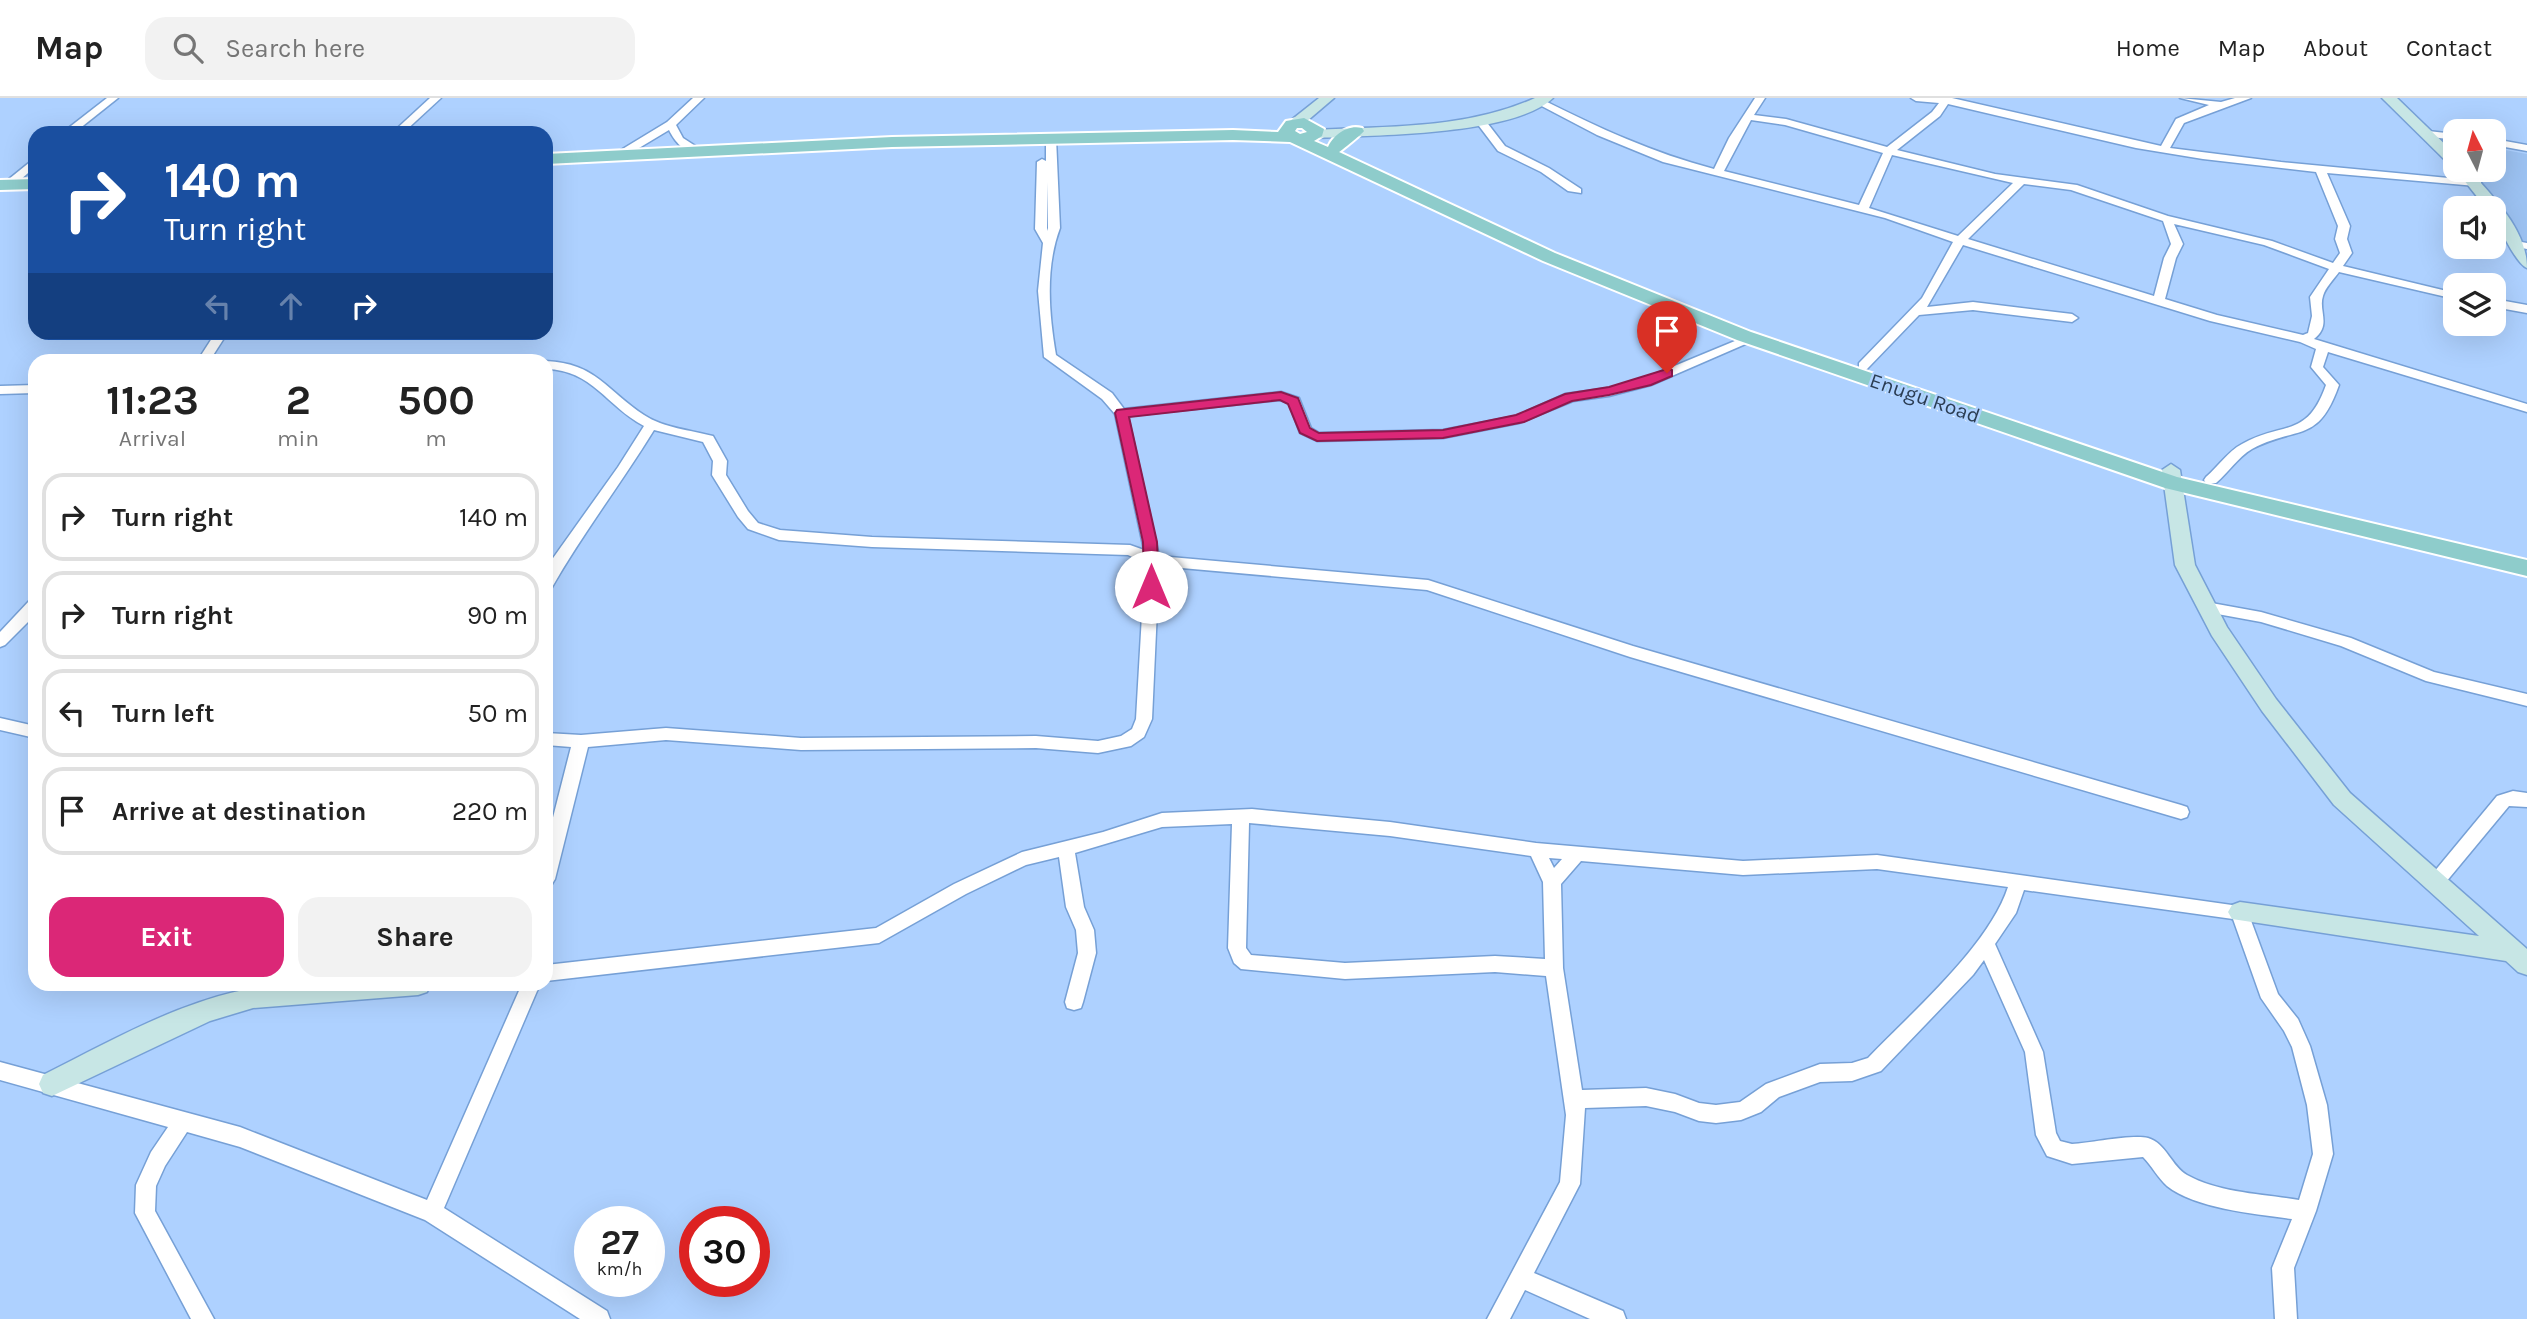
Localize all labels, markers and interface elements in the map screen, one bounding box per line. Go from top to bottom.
search box [145,17,635,80]
text: Map [35,29,103,67]
icon: search [169,29,207,67]
text: Search here [225,33,365,64]
text: Home [2116,34,2180,62]
text: Map [2218,34,2265,62]
text: About [2303,34,2368,62]
text: Contact [2406,34,2492,62]
north arrow [2443,119,2506,182]
map controls [2443,119,2506,336]
text: 140 m [164,152,301,209]
icon: right [49,154,140,245]
button: sound [2443,196,2506,259]
text: Turn right [164,211,306,248]
button: layers [2443,273,2506,336]
icon: left [199,287,237,325]
icon: ahead [272,287,310,325]
icon: right [345,287,383,325]
pin [1637,301,1697,373]
icon: arrive [1648,312,1686,350]
street label: Enugu Road [1867,368,1983,428]
text: 11:23 [106,375,199,425]
text: 2 [285,375,311,425]
text: 500 [397,375,475,425]
text: Arrival [119,425,186,452]
text: min [277,425,319,452]
text: m [425,425,447,452]
icon: right [53,498,91,536]
text: Turn right [112,502,233,533]
text: 140 m [459,502,528,533]
position arrow [1114,550,1188,624]
icon: right [53,596,91,634]
text: Turn right [112,600,233,631]
text: 90 m [467,600,528,631]
icon: left [53,694,91,732]
text: Turn left [112,698,214,729]
text: 50 m [467,698,528,729]
icon: arrive [53,792,91,830]
text: Arrive at destination [112,796,366,827]
text: 220 m [452,796,528,827]
button: Exit [49,897,284,977]
button: Share [298,897,532,977]
speed limit sign: 30 [679,1206,770,1297]
text: 27 [600,1222,639,1263]
text: km/h [597,1258,642,1280]

